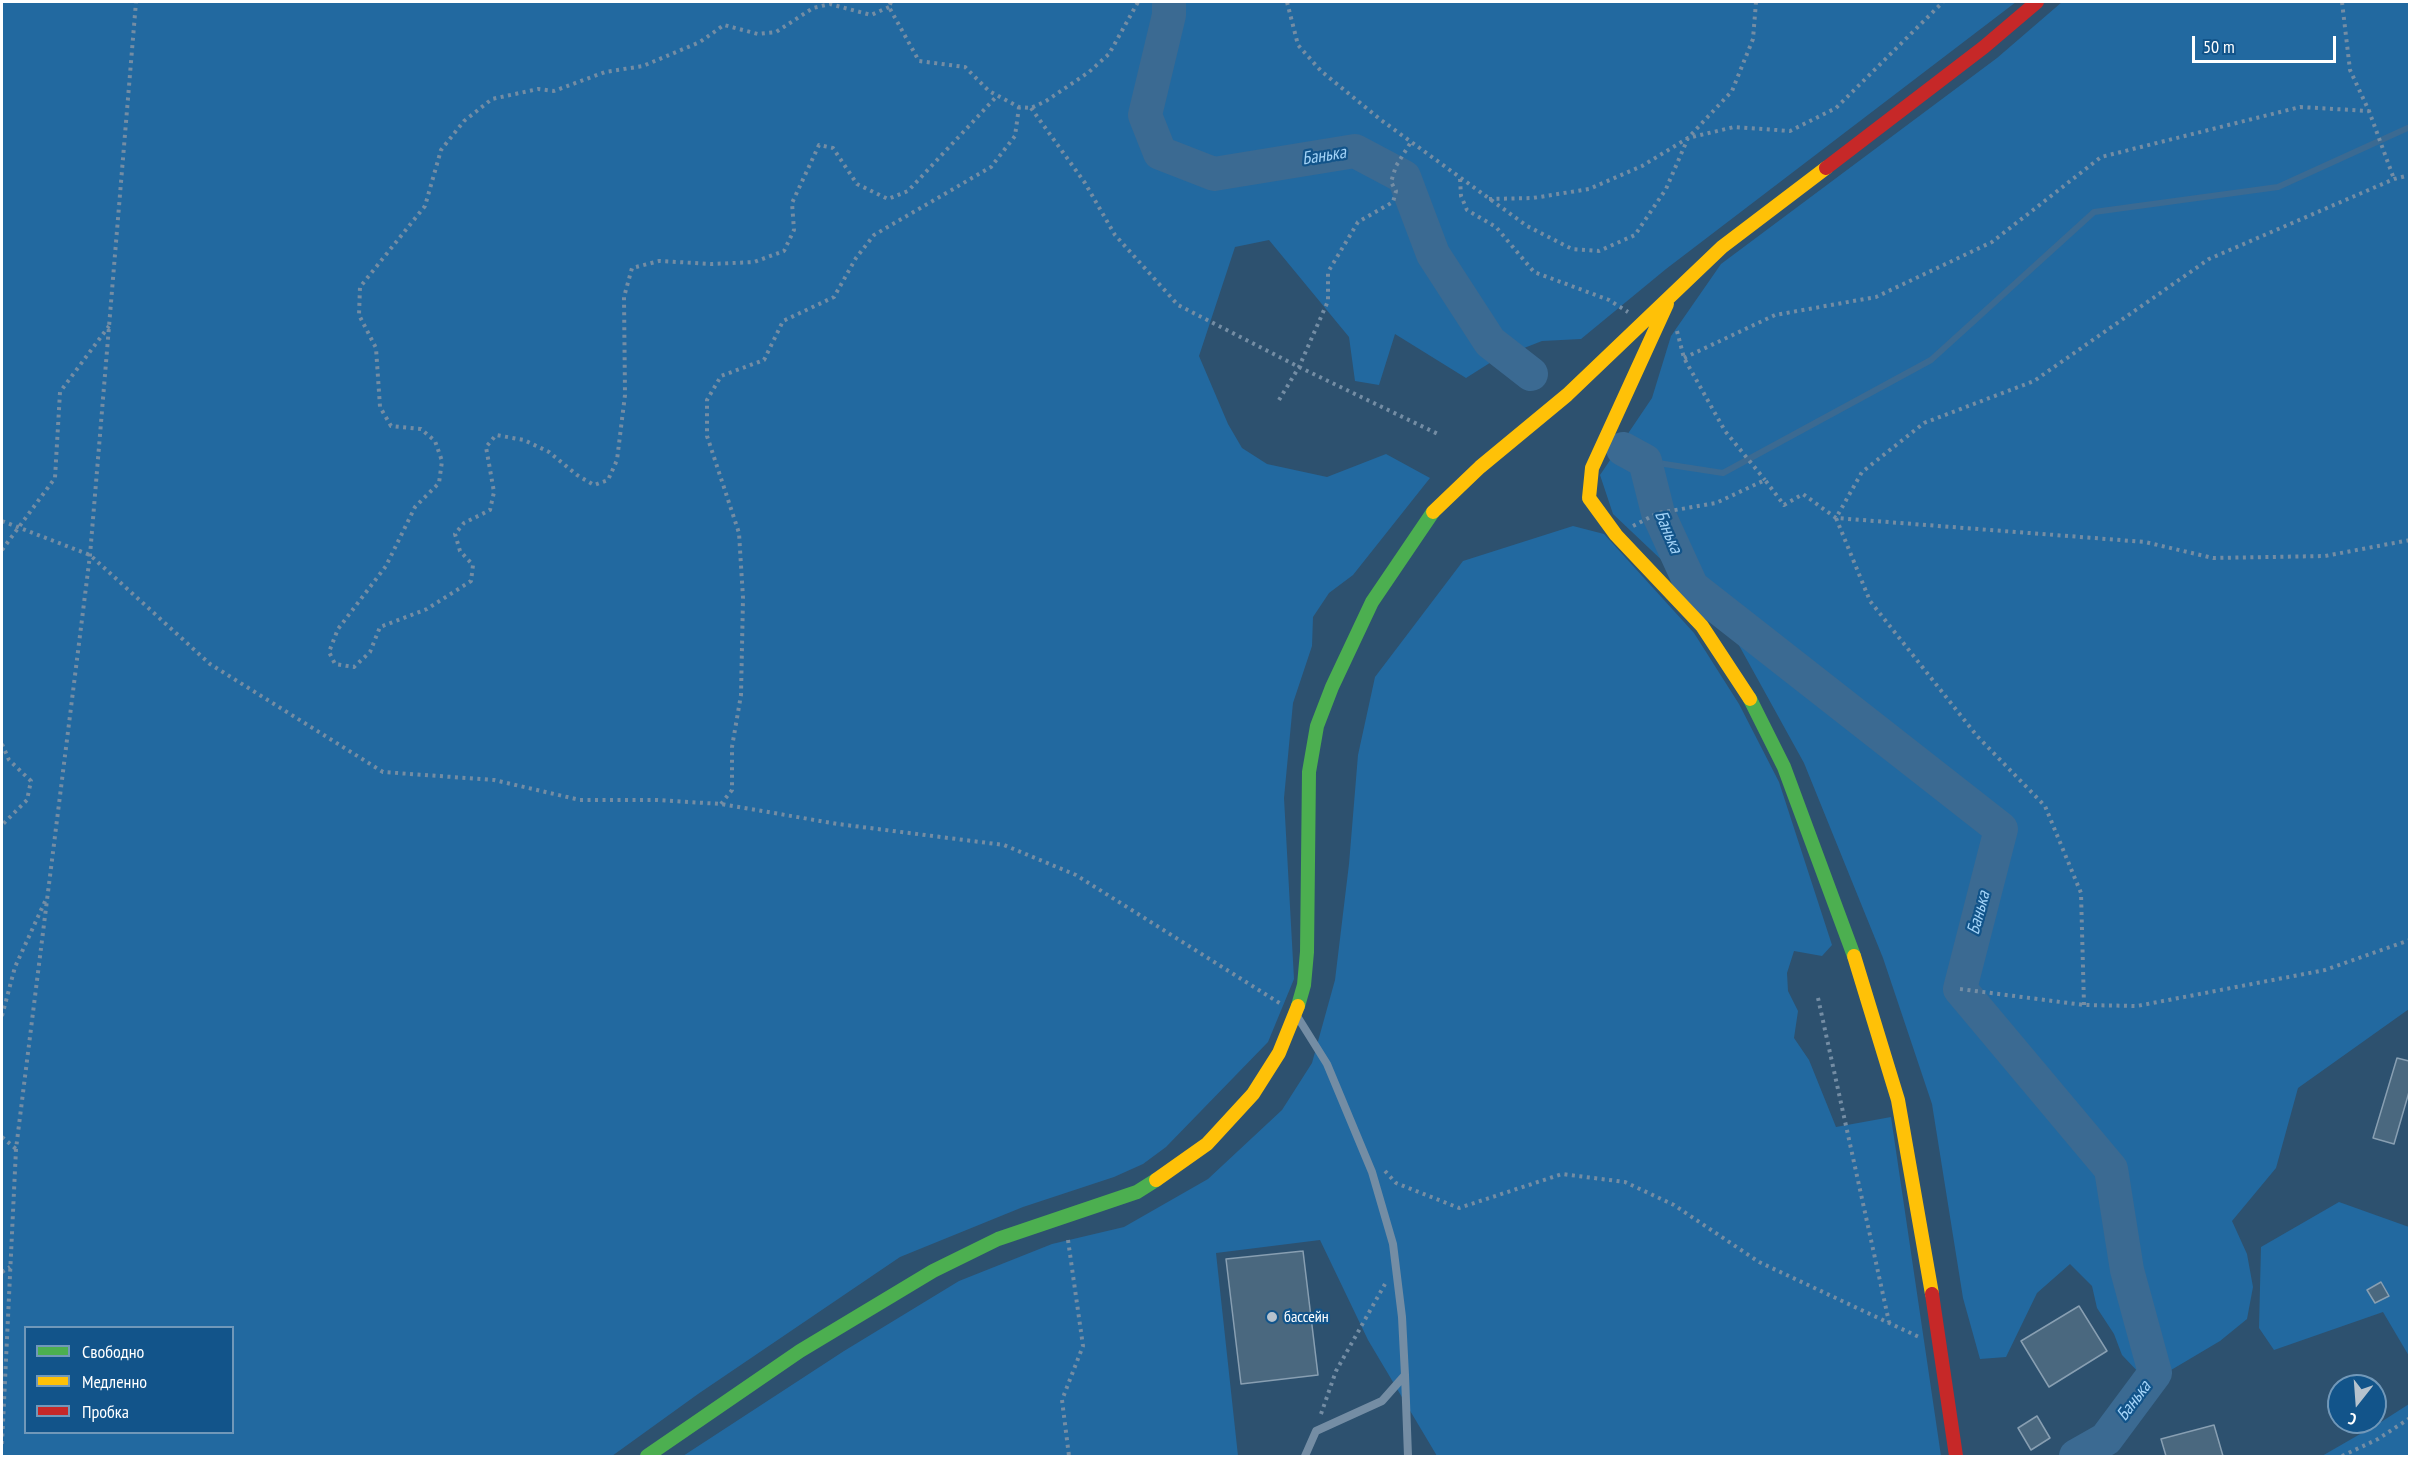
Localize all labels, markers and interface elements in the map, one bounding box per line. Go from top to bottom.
scale bar [2195,24,2339,62]
text: 50 m [2203,35,2235,58]
water label: Банька [1301,142,1347,170]
water label: Банька [1649,508,1687,556]
water label: Банька [1963,889,1995,937]
place label: бассейн [1284,1307,1329,1327]
marker: бассейн [1265,1310,1279,1324]
legend [24,1326,234,1434]
text: Свободно [82,1340,144,1363]
text: Медленно [82,1370,147,1393]
north arrow [2327,1374,2387,1434]
water label: Банька [2112,1377,2156,1425]
text: Пробка [82,1400,129,1423]
text: С [2346,1409,2359,1430]

